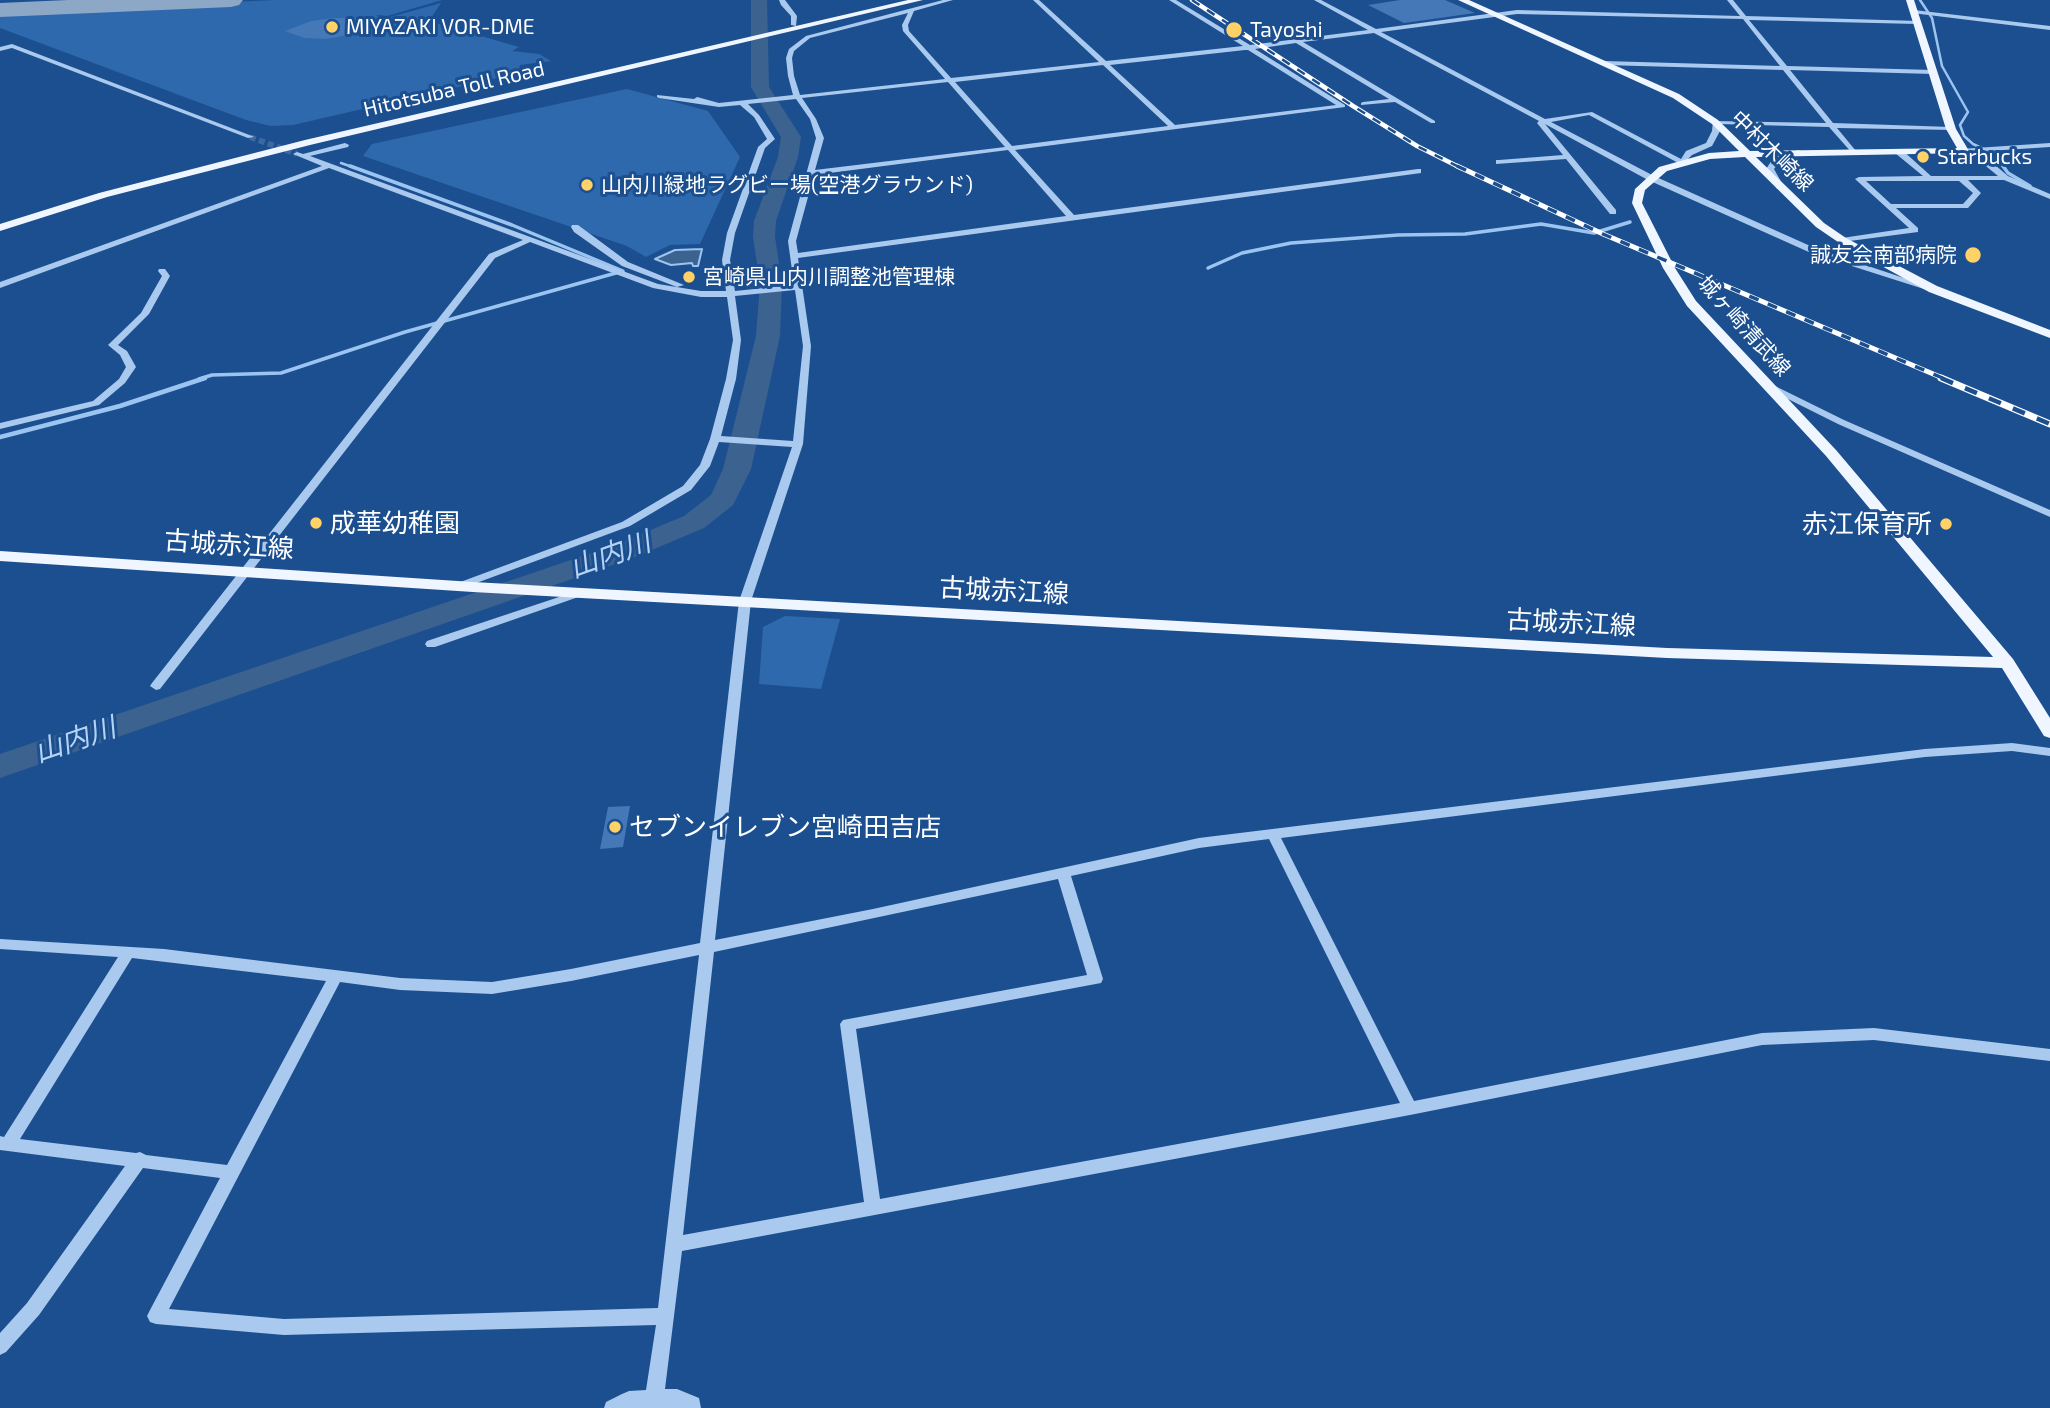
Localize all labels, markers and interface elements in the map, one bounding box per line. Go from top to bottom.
place label: MIYAZAKI VOR-DME [346,14,535,40]
place label: Tayoshi [1250,17,1323,43]
marker: MIYAZAKI VOR-DME [324,19,340,35]
marker: Tayoshi [1224,20,1244,40]
street label: Hitotsuba Toll Road [361,56,547,122]
street label: 中村木崎線 [1725,105,1819,197]
place label: Starbucks [1937,144,2032,170]
marker: Starbucks [1915,149,1931,165]
place label: 山内川緑地ラグビー場(空港グラウンド) [601,172,973,198]
marker: 山内川緑地ラグビー場(空港グラウンド) [579,177,595,193]
place label: 誠友会南部病院 [1810,242,1957,268]
marker: 誠友会南部病院 [1963,245,1983,265]
place label: 宮崎県山内川調整池管理棟 [703,264,955,290]
marker: 宮崎県山内川調整池管理棟 [681,269,697,285]
street label: 城ヶ崎清武線 [1692,271,1796,381]
place label: 成華幼稚園 [330,507,460,539]
place label: 赤江保育所 [1802,508,1932,540]
marker: 成華幼稚園 [308,515,324,531]
marker: 赤江保育所 [1938,516,1954,532]
street label: 古城赤江線 [163,525,295,565]
water label: 山内川 [565,525,655,585]
street label: 古城赤江線 [938,572,1070,610]
street label: 古城赤江線 [1505,604,1637,642]
water label: 山内川 [30,710,120,770]
place label: セブンイレブン宮崎田吉店 [629,811,941,843]
marker: セブンイレブン宮崎田吉店 [607,819,623,835]

